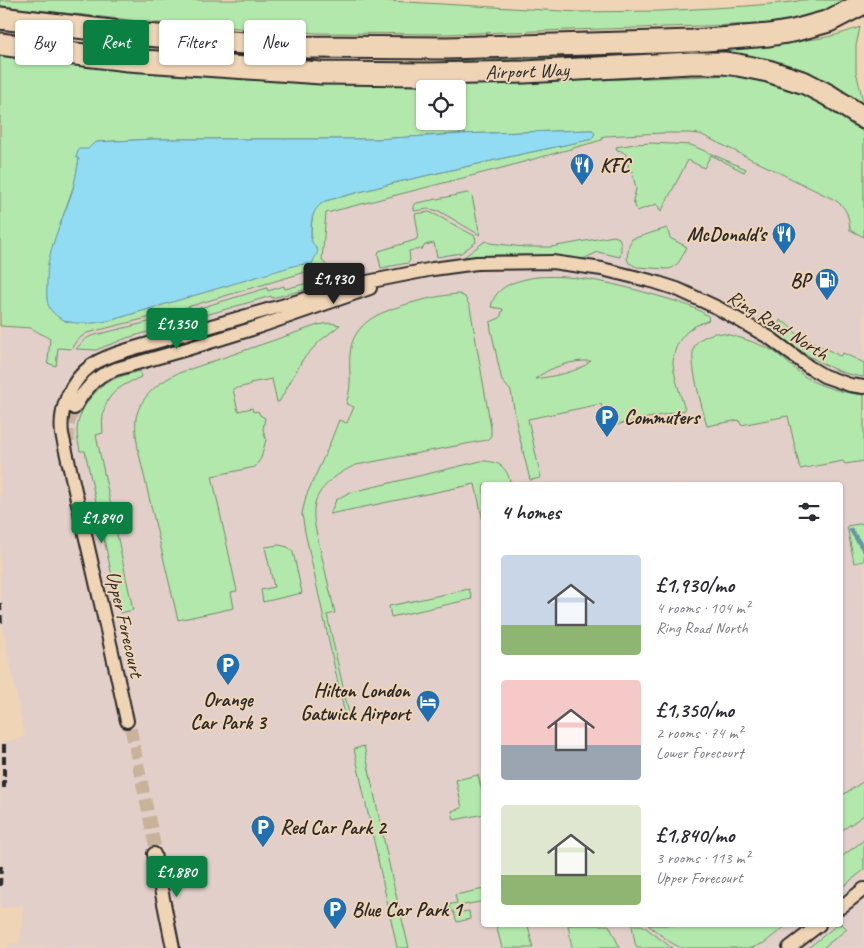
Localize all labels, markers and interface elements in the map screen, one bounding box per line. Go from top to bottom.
chip: Buy [15,20,73,65]
chip: Rent [83,20,149,65]
chip: Filters [159,20,234,65]
chip: New [244,20,306,65]
street label: Airport Way [485,57,570,85]
map controls [416,80,466,130]
button: locate [416,80,466,130]
restaurant icon: KFC [569,152,595,186]
place label: KFC [600,153,633,178]
restaurant icon: McDonald's [771,221,797,255]
place label: McDonald's [687,222,768,247]
pin: £1,930 [293,262,375,305]
fuel station icon: BP [814,267,840,301]
place label: BP [790,268,814,293]
text: £1,930 [315,269,353,289]
street label: Ring Road North [723,284,834,366]
pin: £1,350 [136,308,218,350]
text: £1,350 [158,314,196,334]
parking icon: Commuters [594,404,620,438]
place label: Commuters [624,405,701,430]
icon: filters [795,498,823,526]
text: 4 homes [501,499,560,525]
pin: £1,840 [61,502,143,544]
text: £1,840 [82,508,122,528]
street label: Upper Forecourt [101,568,150,682]
text: £1,930/mo [656,572,734,598]
icon: home [541,575,601,635]
text: 4 rooms · 104 m² [656,598,750,618]
text: Ring Road North [656,618,748,638]
parking icon: Orange Car Park 3 [215,652,241,686]
place label: Hilton London Gatwick Airport [300,678,412,726]
place label: Orange Car Park 3 [190,687,268,735]
hotel icon: Hilton London Gatwick Airport [415,689,441,723]
text: £1,350/mo [656,697,734,723]
icon: home [541,700,601,760]
text: 2 rooms · 74 m² [656,723,742,743]
text: Lower Forecourt [656,743,743,763]
parking icon: Red Car Park 2 [250,814,276,848]
place label: Red Car Park 2 [280,815,388,840]
text: £1,840/mo [656,822,734,848]
icon: home [541,825,601,885]
text: 3 rooms · 113 m² [656,848,750,868]
pin: £1,880 [136,856,218,898]
text: £1,880 [157,862,197,882]
text: Upper Forecourt [656,868,743,888]
parking icon: Blue Car Park 1 [322,896,348,930]
place label: Blue Car Park 1 [352,897,464,922]

